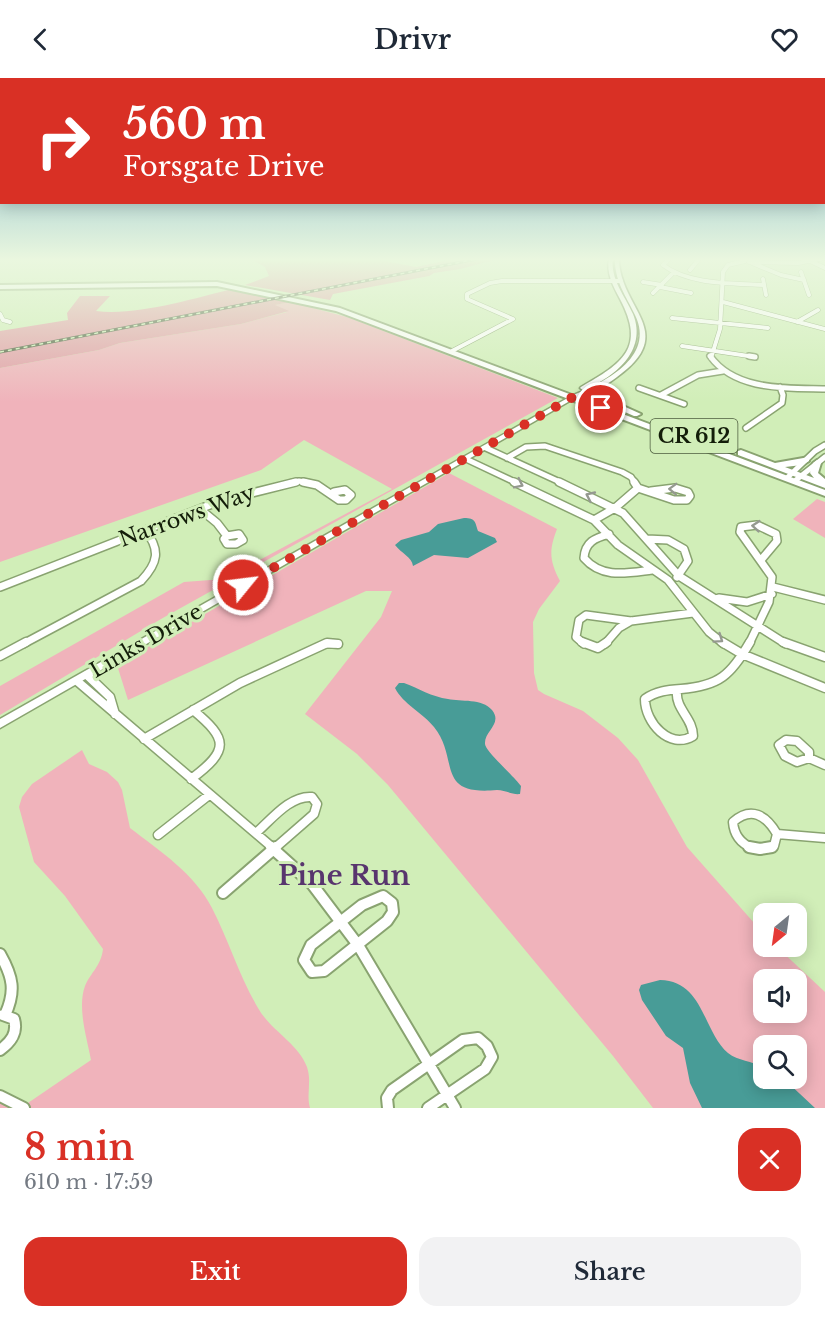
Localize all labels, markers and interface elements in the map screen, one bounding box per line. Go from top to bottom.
icon: back [24,23,57,56]
text: Drivr [374,23,451,56]
icon: heart [768,23,801,56]
text: 560 m [123,98,266,150]
icon: right [24,102,102,180]
text: Forsgate Drive [123,150,325,183]
pin [575,382,626,433]
icon: arrive [584,391,617,424]
road number: CR 612 [650,419,738,453]
one-way arrow [512,477,523,488]
street label: Narrows Way [115,479,259,553]
one-way arrow [668,483,677,496]
one-way arrow [585,491,596,503]
one-way arrow [751,520,760,533]
position arrow [211,553,275,617]
street label: Links Drive [85,598,207,684]
one-way arrow [712,632,723,643]
district label: Pine Run [278,859,410,892]
north arrow [753,903,807,957]
map controls [753,903,807,1089]
button: sound [753,969,807,1023]
button: search [753,1035,807,1089]
text: 8 min [24,1125,134,1170]
button: close [738,1128,801,1191]
text: 610 m · 17:59 [24,1170,153,1194]
button: Exit [24,1237,407,1306]
button: Share [419,1237,801,1306]

